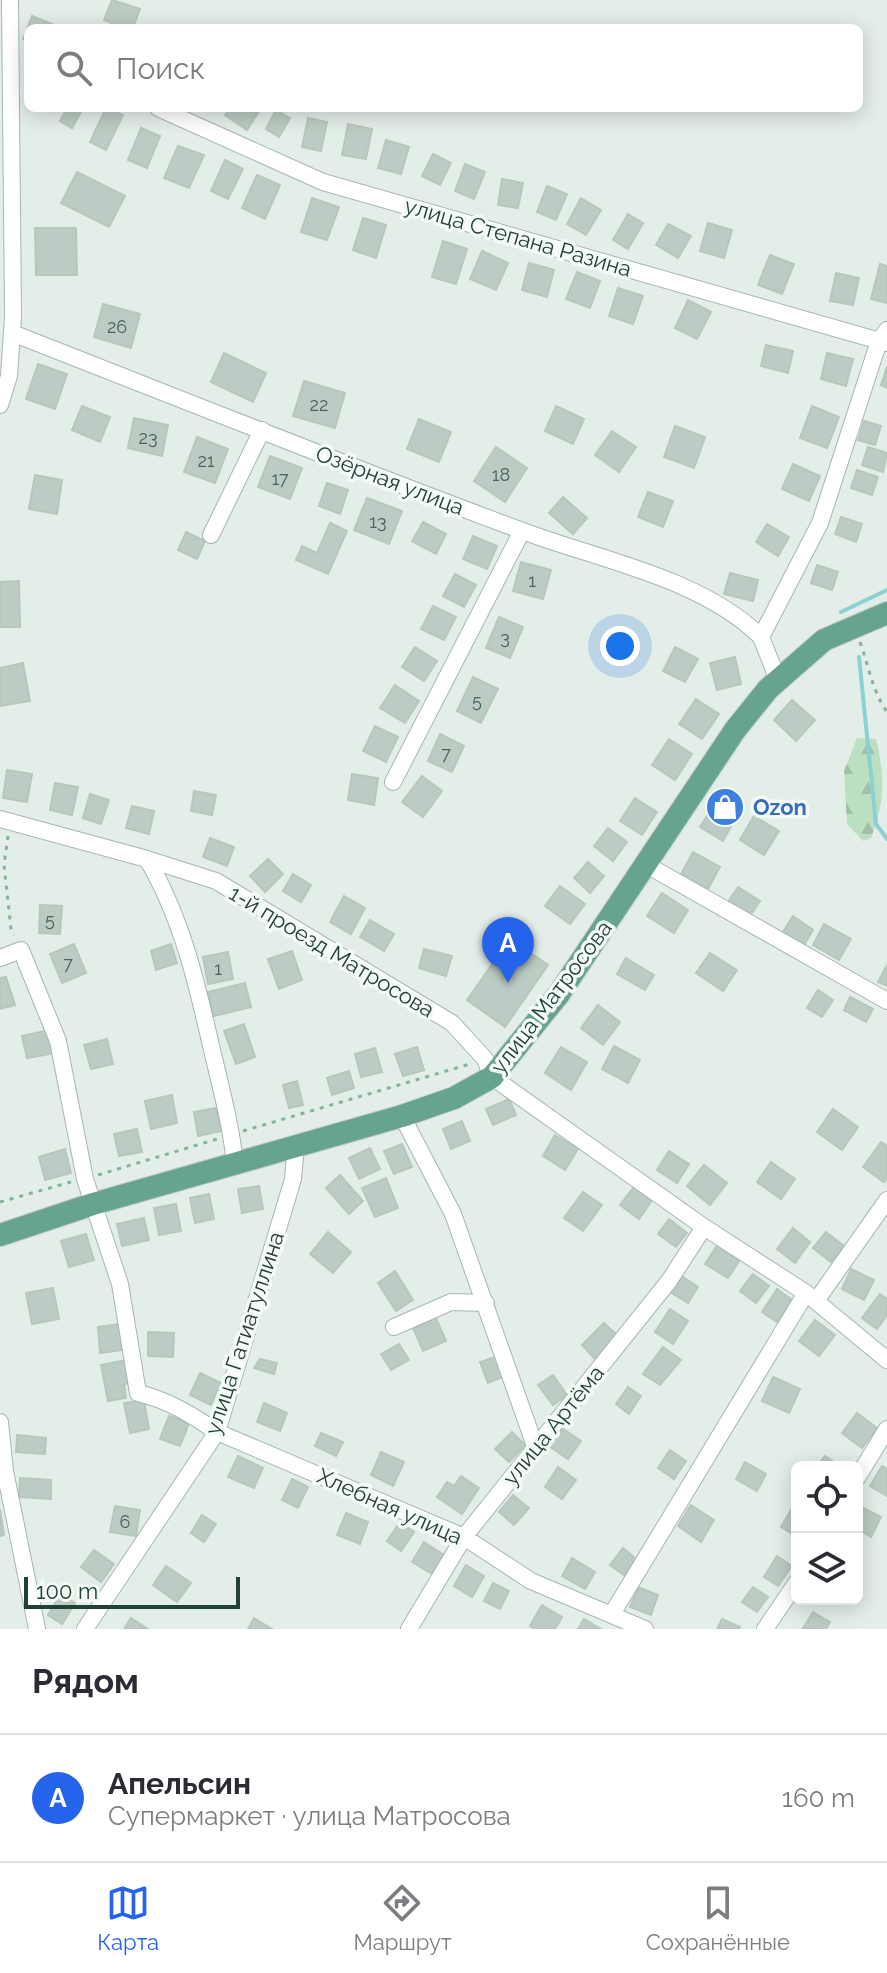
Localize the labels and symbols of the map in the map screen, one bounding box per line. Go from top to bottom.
street label: улица Степана Разина [402,192,634,282]
house number: 26 [107,316,127,337]
house number: 22 [310,394,328,415]
house number: 23 [139,427,158,448]
street label: Озёрная улица [312,440,468,520]
house number: 21 [197,450,215,471]
house number: 18 [492,464,510,485]
house number: 17 [271,468,289,489]
house number: 13 [369,511,387,532]
house number: 1 [528,570,536,591]
your location [600,626,640,666]
house number: 3 [500,627,510,648]
house number: 5 [472,690,482,711]
house number: 7 [441,743,451,764]
shop icon: Ozon [704,786,746,828]
place label: Ozon [753,794,807,820]
street label: 1-й проезд Матросова [225,879,439,1023]
house number: 5 [45,909,55,930]
street label: улица Матросова [485,915,617,1079]
pin: A [482,917,534,983]
house number: 7 [63,953,73,974]
house number: 1 [214,958,222,979]
street label: улица Гатиатуллина [199,1228,289,1438]
street label: улица Артёма [497,1360,609,1490]
street label: Хлебная улица [313,1462,467,1550]
house number: 6 [120,1511,131,1532]
scale bar [24,1573,240,1609]

